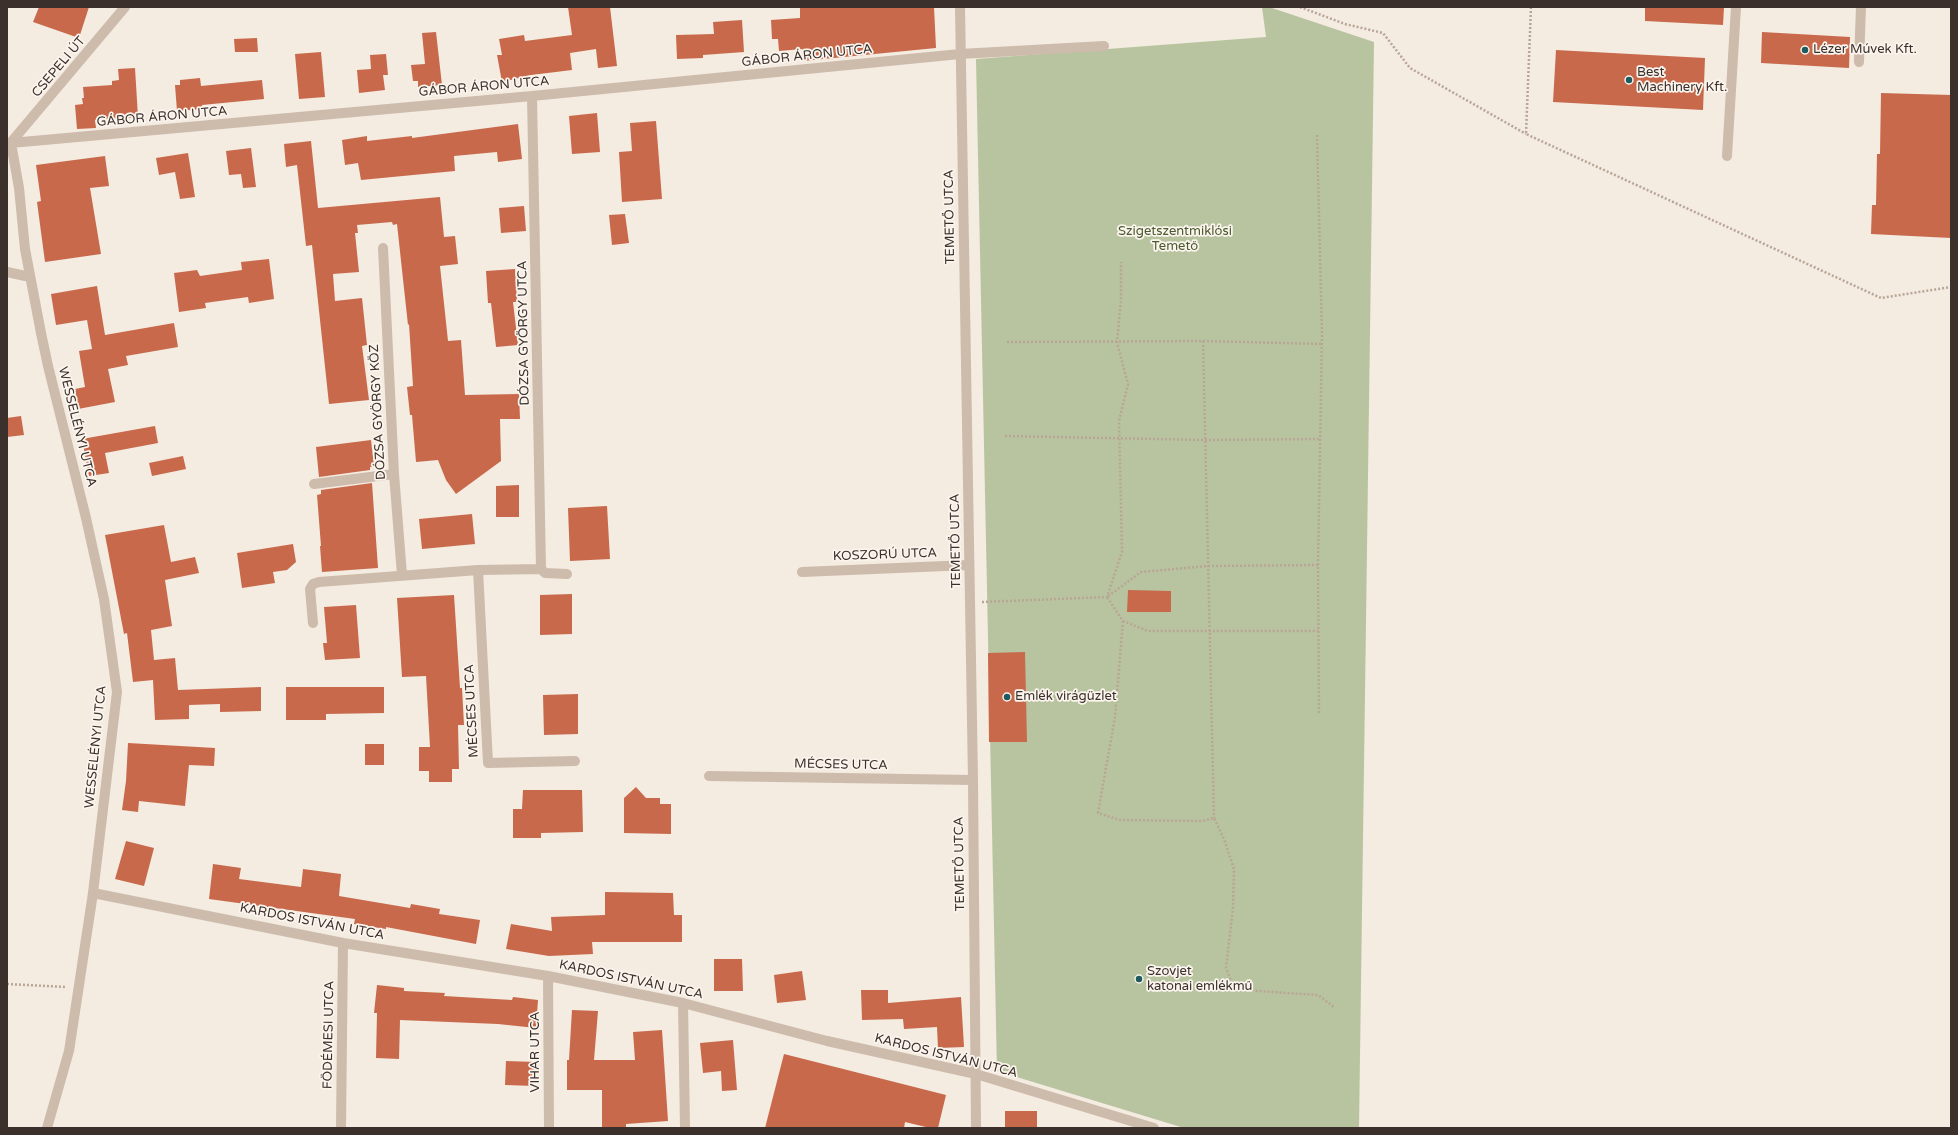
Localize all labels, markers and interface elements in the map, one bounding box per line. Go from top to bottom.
street label: CSEPELI ÚT [29,33,89,101]
street label: GÁBOR ÁRON UTCA [741,41,873,71]
place label: Lézer Múvek Kft. [1813,42,1917,58]
marker: Lézer Múvek Kft. [1800,45,1810,55]
place label: Best Machinery Kft. [1637,65,1727,96]
street label: GÁBOR ÁRON UTCA [418,74,550,100]
marker: Best Machinery Kft. [1624,75,1634,85]
street label: GÁBOR ÁRON UTCA [96,104,228,130]
street label: TEMETŐ UTCA [941,169,959,265]
park label: Szigetszentmiklósi Temető [1118,224,1232,255]
street label: DÓZSA GYÖRGY UTCA [515,260,533,406]
street label: DÓZSA GYÖRGY KÖZ [367,344,389,480]
street label: WESSELÉNYI UTCA [54,365,100,489]
street label: TEMETŐ UTCA [947,493,965,589]
street label: KOSZORÚ UTCA [833,545,937,565]
street label: MÉCSES UTCA [462,664,482,758]
street label: WESSELÉNYI UTCA [82,685,110,809]
place label: Emlék virágüzlet [1015,689,1117,705]
marker: Emlék virágüzlet [1002,692,1012,702]
street label: MÉCSES UTCA [794,756,888,774]
street label: TEMETŐ UTCA [951,816,969,912]
street label: KARDOS ISTVÁN UTCA [238,900,386,944]
street label: KARDOS ISTVÁN UTCA [558,957,704,1003]
place label: Szovjet katonai emlékmű [1147,964,1252,995]
marker: Szovjet katonai emlékmű [1134,974,1144,984]
street label: FÖDÉMESI UTCA [320,981,338,1089]
street label: VIHAR UTCA [528,1011,544,1093]
street label: KARDOS ISTVÁN UTCA [873,1031,1019,1081]

